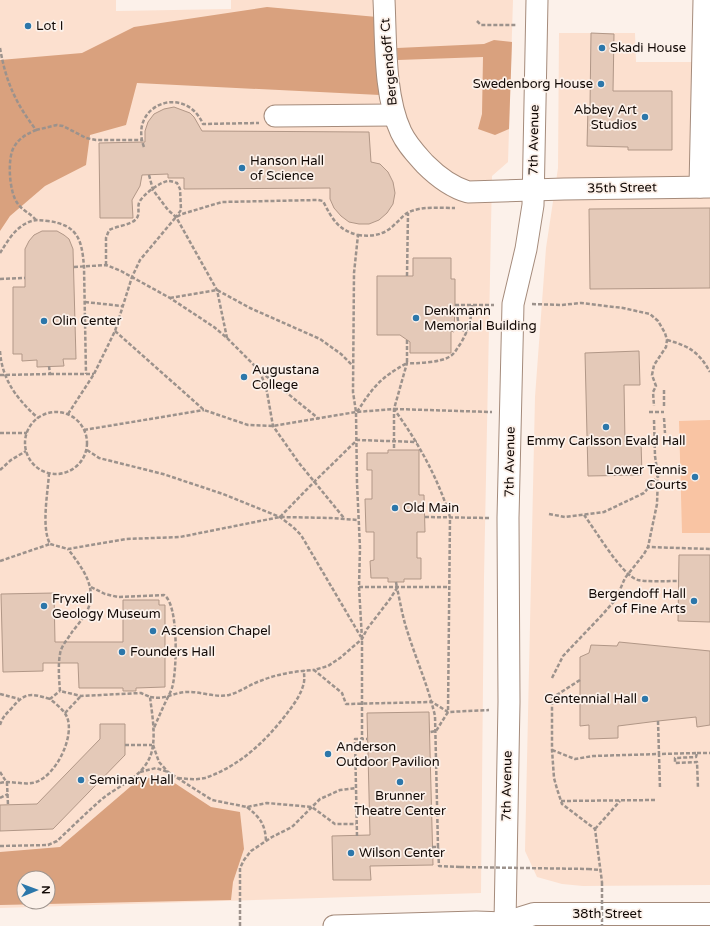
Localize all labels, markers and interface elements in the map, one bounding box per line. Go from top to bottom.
place label: Lot I [36,18,63,34]
street label: Bergendoff Ct [377,18,401,106]
marker: Lot I [23,21,33,31]
place label: Skadi House [610,40,686,56]
marker: Skadi House [597,43,607,53]
place label: Swedenborg House [473,76,593,92]
marker: Swedenborg House [596,79,606,89]
place label: Abbey Art Studios [574,102,637,133]
street label: 7th Avenue [525,104,543,176]
marker: Abbey Art Studios [640,112,650,122]
place label: Hanson Hall of Science [250,153,324,184]
marker: Hanson Hall of Science [237,163,247,173]
street label: 35th Street [587,179,657,197]
place label: Denkmann Memorial Building [424,303,537,334]
place label: Olin Center [52,313,121,329]
marker: Denkmann Memorial Building [411,313,421,323]
marker: Olin Center [39,316,49,326]
place label: Augustana College [252,362,319,393]
marker: Augustana College [239,372,249,382]
marker: Emmy Carlsson Evald Hall [601,422,611,432]
street label: 7th Avenue [501,426,519,498]
place label: Emmy Carlsson Evald Hall [526,433,686,449]
place label: Lower Tennis Courts [606,462,687,493]
marker: Lower Tennis Courts [690,472,700,482]
place label: Old Main [403,500,459,516]
marker: Old Main [390,503,400,513]
place label: Bergendoff Hall of Fine Arts [588,586,686,617]
place label: Fryxell Geology Museum [52,591,161,622]
marker: Bergendoff Hall of Fine Arts [689,596,699,606]
marker: Fryxell Geology Museum [39,601,49,611]
place label: Ascension Chapel [161,623,271,639]
marker: Ascension Chapel [148,626,158,636]
place label: Founders Hall [130,644,215,660]
marker: Founders Hall [117,647,127,657]
place label: Centennial Hall [544,691,637,707]
marker: Centennial Hall [640,694,650,704]
place label: Anderson Outdoor Pavilion [336,739,440,770]
marker: Anderson Outdoor Pavilion [323,749,333,759]
street label: 7th Avenue [498,750,516,822]
place label: Seminary Hall [89,772,174,788]
marker: Seminary Hall [76,775,86,785]
marker: Brunner Theatre Center [395,777,405,787]
place label: Brunner Theatre Center [354,788,446,819]
place label: Wilson Center [359,845,445,861]
marker: Wilson Center [346,848,356,858]
north arrow [16,870,56,910]
text: N [39,885,52,894]
street label: 38th Street [572,906,642,922]

